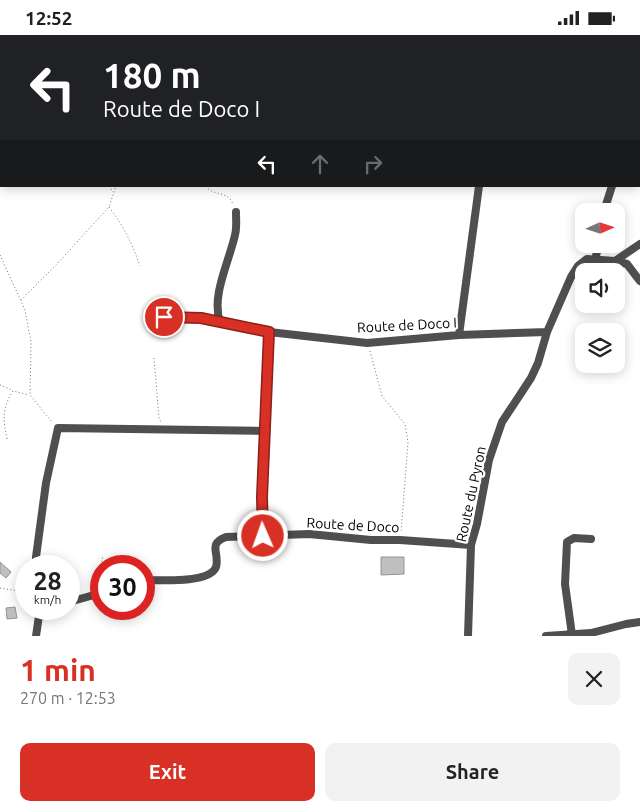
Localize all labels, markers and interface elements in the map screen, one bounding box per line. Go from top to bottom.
text: 12:52 [25,7,73,29]
icon: left [20,55,85,120]
text: 180 m [103,55,201,95]
text: Route de Doco I [103,96,260,121]
icon: left [253,150,281,178]
icon: ahead [306,150,334,178]
icon: right [359,150,387,178]
north arrow [575,203,625,253]
map controls [575,203,625,373]
button: sound [575,263,625,313]
pin [143,296,185,338]
icon: arrive [150,303,178,331]
street label: Route de Doco I [357,314,457,336]
button: layers [575,323,625,373]
street label: Route du Pyron [453,445,489,543]
position arrow [236,509,288,561]
street label: Route de Doco [306,515,400,535]
speed limit sign: 30 [90,555,155,620]
text: 28 [33,567,62,595]
text: km/h [34,593,61,606]
text: 1 min [20,653,96,687]
button: close [568,653,620,705]
text: 270 m · 12:53 [20,689,116,707]
button: Exit [20,743,315,801]
button: Share [325,743,620,801]

